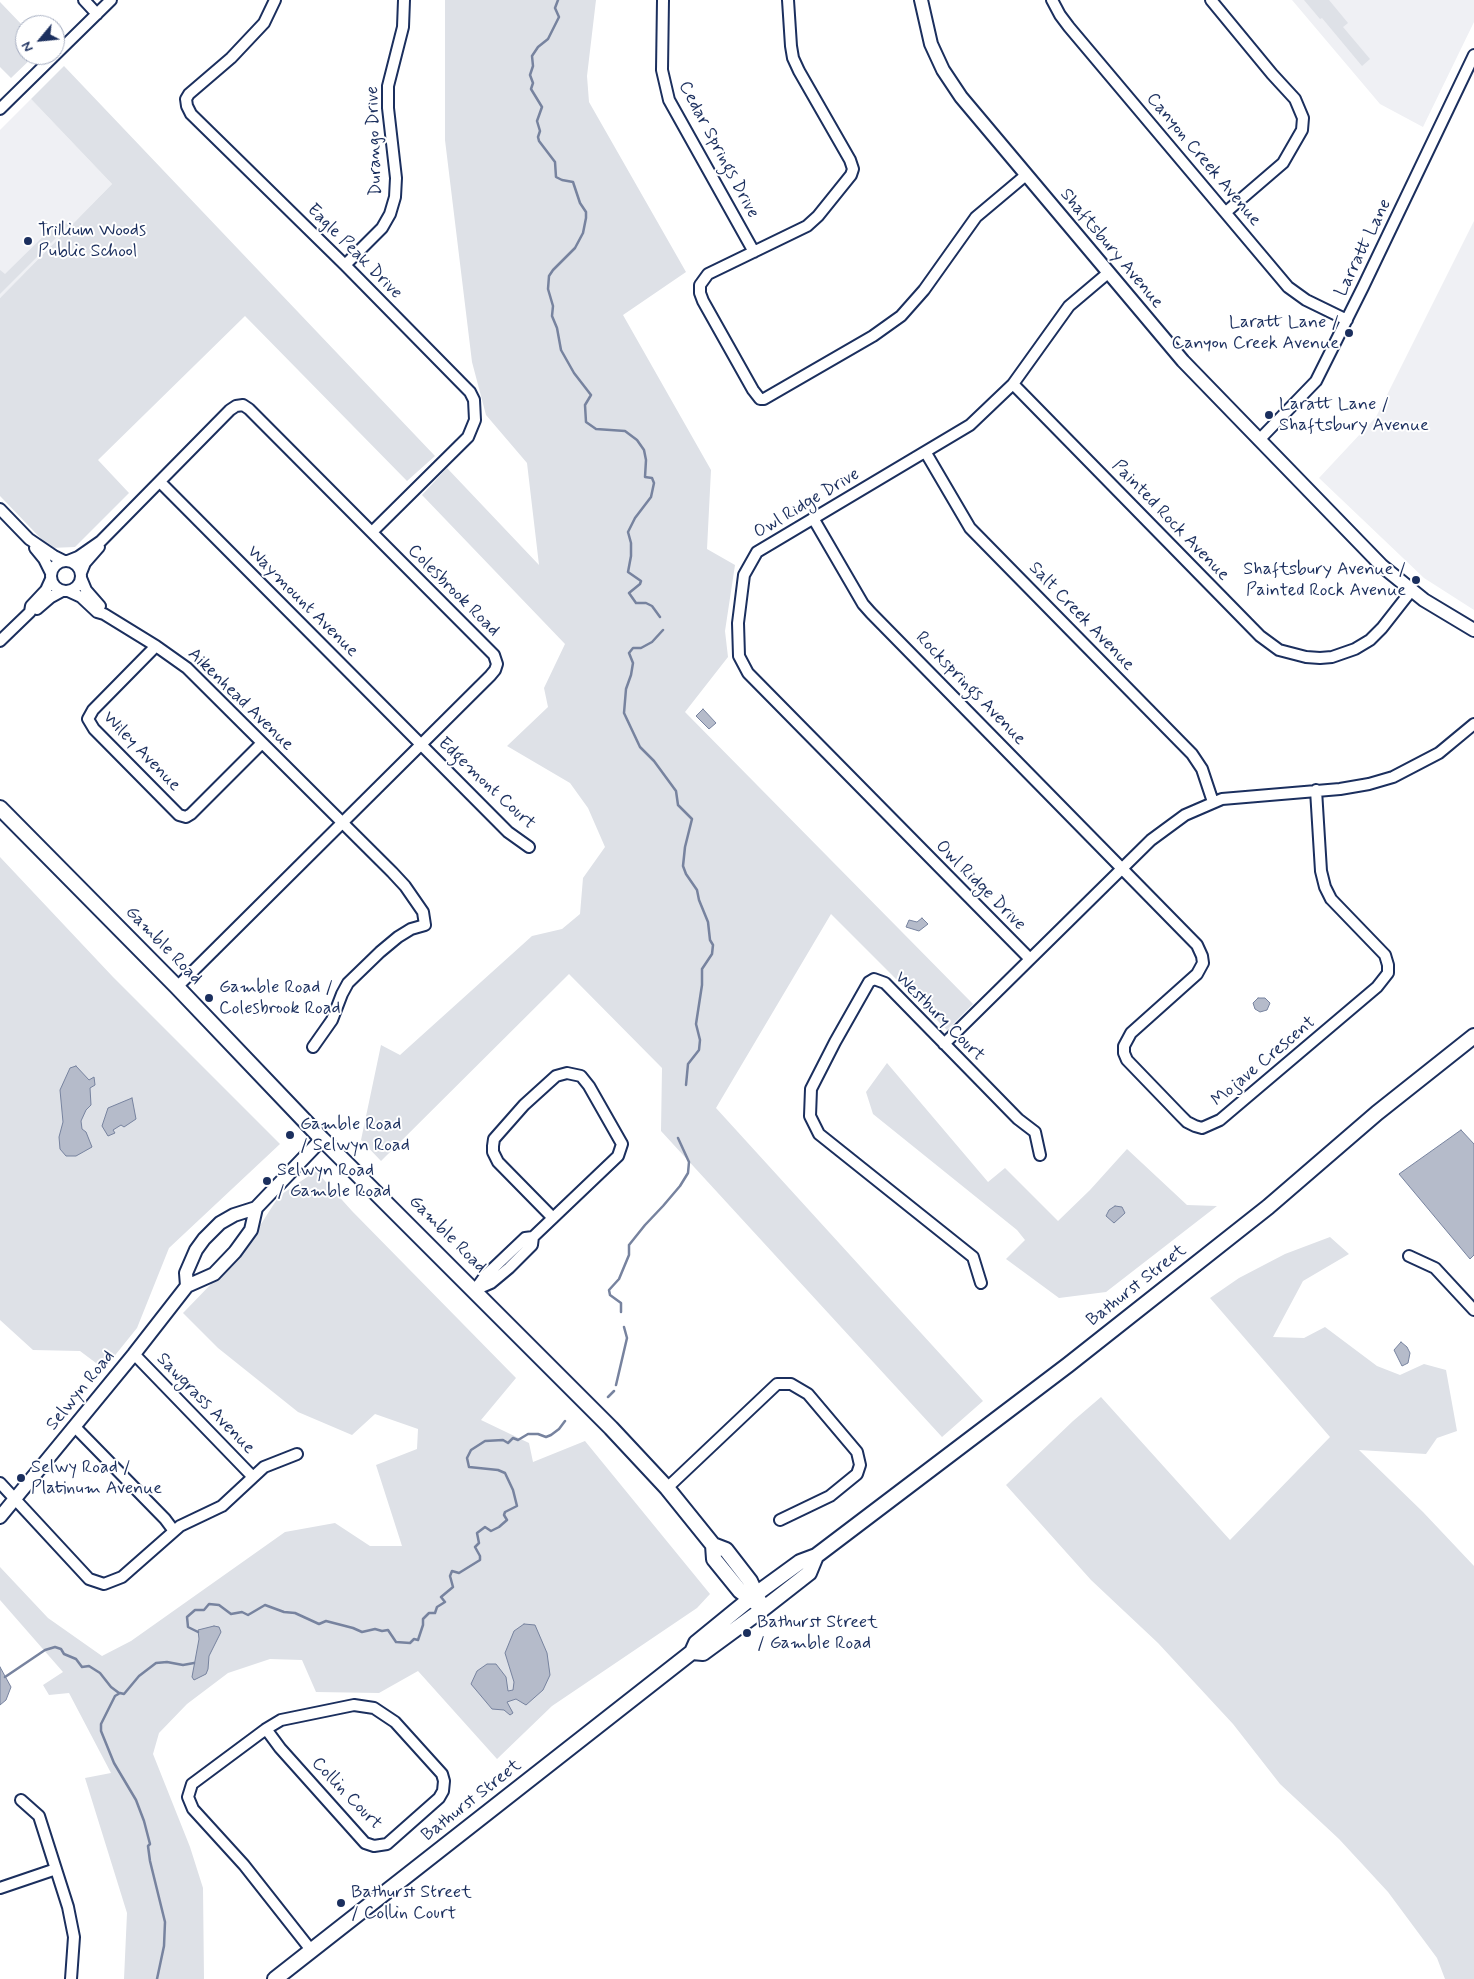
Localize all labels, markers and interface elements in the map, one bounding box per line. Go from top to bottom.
north arrow [15,15,65,65]
text: N [18,38,38,55]
street label: Cedar Springs Drive [673,78,763,222]
street label: Durango Drive [362,86,388,196]
street label: Canyon Creek Avenue [1141,89,1265,231]
street label: Shaftsbury Avenue [1055,185,1167,313]
street label: Larratt Lane [1331,196,1397,300]
street label: Eagle Peak Drive [302,200,406,304]
place label: Trillium Woods Public School [38,220,146,262]
marker: Trillium Woods Public School [22,235,34,247]
place label: Laratt Lane / Canyon Creek Avenue [1171,312,1339,354]
marker: Laratt Lane / Canyon Creek Avenue [1343,327,1355,339]
place label: Laratt Lane / Shaftsbury Avenue [1279,394,1429,436]
marker: Laratt Lane / Shaftsbury Avenue [1263,409,1275,421]
street label: Painted Rock Avenue [1107,456,1233,586]
street label: Owl Ridge Drive [750,464,864,544]
street label: Colesbrook Road [402,540,504,642]
street label: Waymount Avenue [242,542,362,662]
street label: Salt Creek Avenue [1023,558,1139,676]
place label: Shaftsbury Avenue / Painted Rock Avenue [1243,559,1406,602]
marker: Shaftsbury Avenue / Painted Rock Avenue [1410,574,1422,586]
street label: Rocksprings Avenue [910,628,1030,750]
street label: Aikenhead Avenue [183,644,297,756]
street label: Wiley Avenue [97,707,185,797]
street label: Edgemont Court [433,733,539,835]
street label: Owl Ridge Drive [930,836,1030,936]
street label: Gamble Road [120,902,206,990]
street label: Westbury Court [890,968,988,1066]
place label: Gamble Road / Colesbrook Road [219,977,341,1020]
marker: Gamble Road / Colesbrook Road [203,992,215,1004]
street label: Mojave Crescent [1208,1012,1320,1112]
place label: Gamble Road / Selwyn Road [300,1114,410,1156]
marker: Gamble Road / Selwyn Road [284,1129,296,1141]
place label: Selwyn Road / Gamble Road [277,1160,391,1202]
marker: Selwyn Road / Gamble Road [261,1175,273,1187]
street label: Gamble Road [404,1192,490,1278]
street label: Bathurst Street [1083,1240,1191,1332]
street label: Selwyn Road [42,1347,120,1435]
street label: Sawgrass Avenue [151,1349,259,1459]
place label: Selwy Road / Platinum Avenue [31,1457,162,1500]
marker: Selwy Road / Platinum Avenue [15,1472,27,1484]
place label: Bathurst Street / Gamble Road [757,1612,878,1655]
marker: Bathurst Street / Gamble Road [741,1627,753,1639]
street label: Collin Court [306,1753,386,1835]
street label: Bathurst Street [418,1755,526,1847]
place label: Bathurst Street / Collin Court [351,1882,472,1925]
marker: Bathurst Street / Collin Court [335,1897,347,1909]

